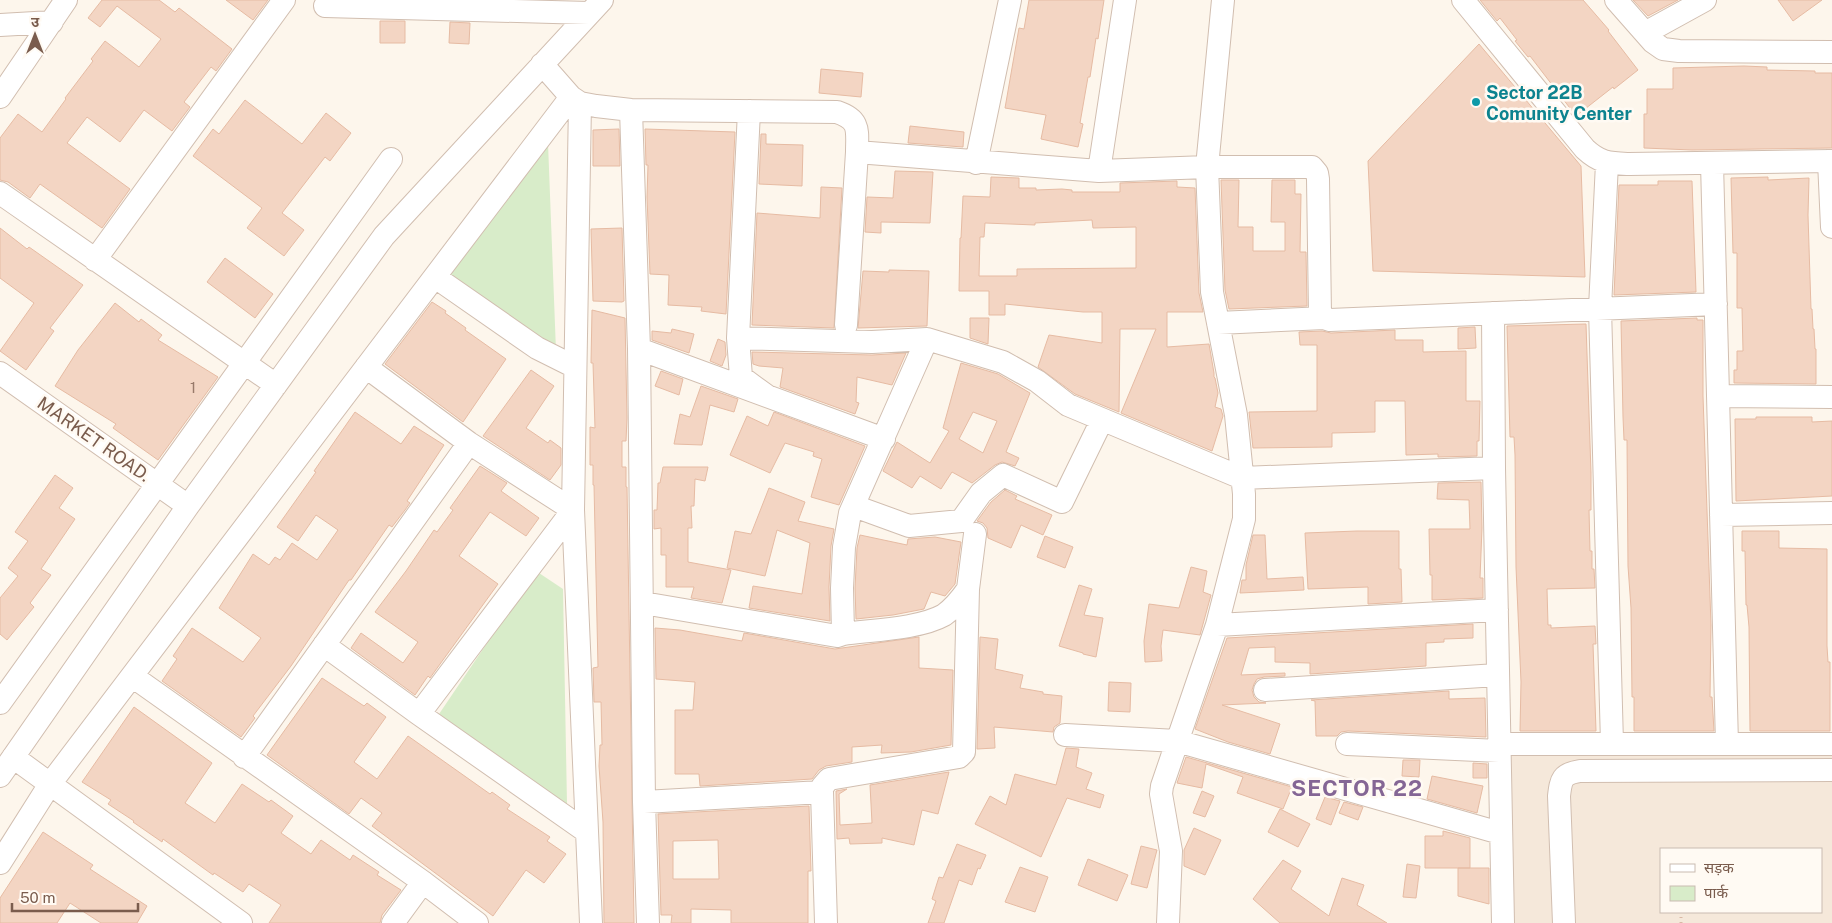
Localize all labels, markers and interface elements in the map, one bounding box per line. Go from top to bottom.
north arrow [10,10,60,60]
text: उ [31,14,40,30]
place label: Sector 22B Comunity Center [1486,82,1633,124]
marker: Sector 22B Comunity Center [1470,96,1482,108]
house number: 1 [190,379,196,396]
street label: MARKET ROAD. [33,392,155,486]
district label: SECTOR 22 [1291,775,1423,801]
legend [1660,848,1822,913]
text: सड़क [1704,859,1734,876]
scale bar [12,880,139,912]
text: पार्क [1704,884,1728,901]
text: 50 m [20,889,55,906]

